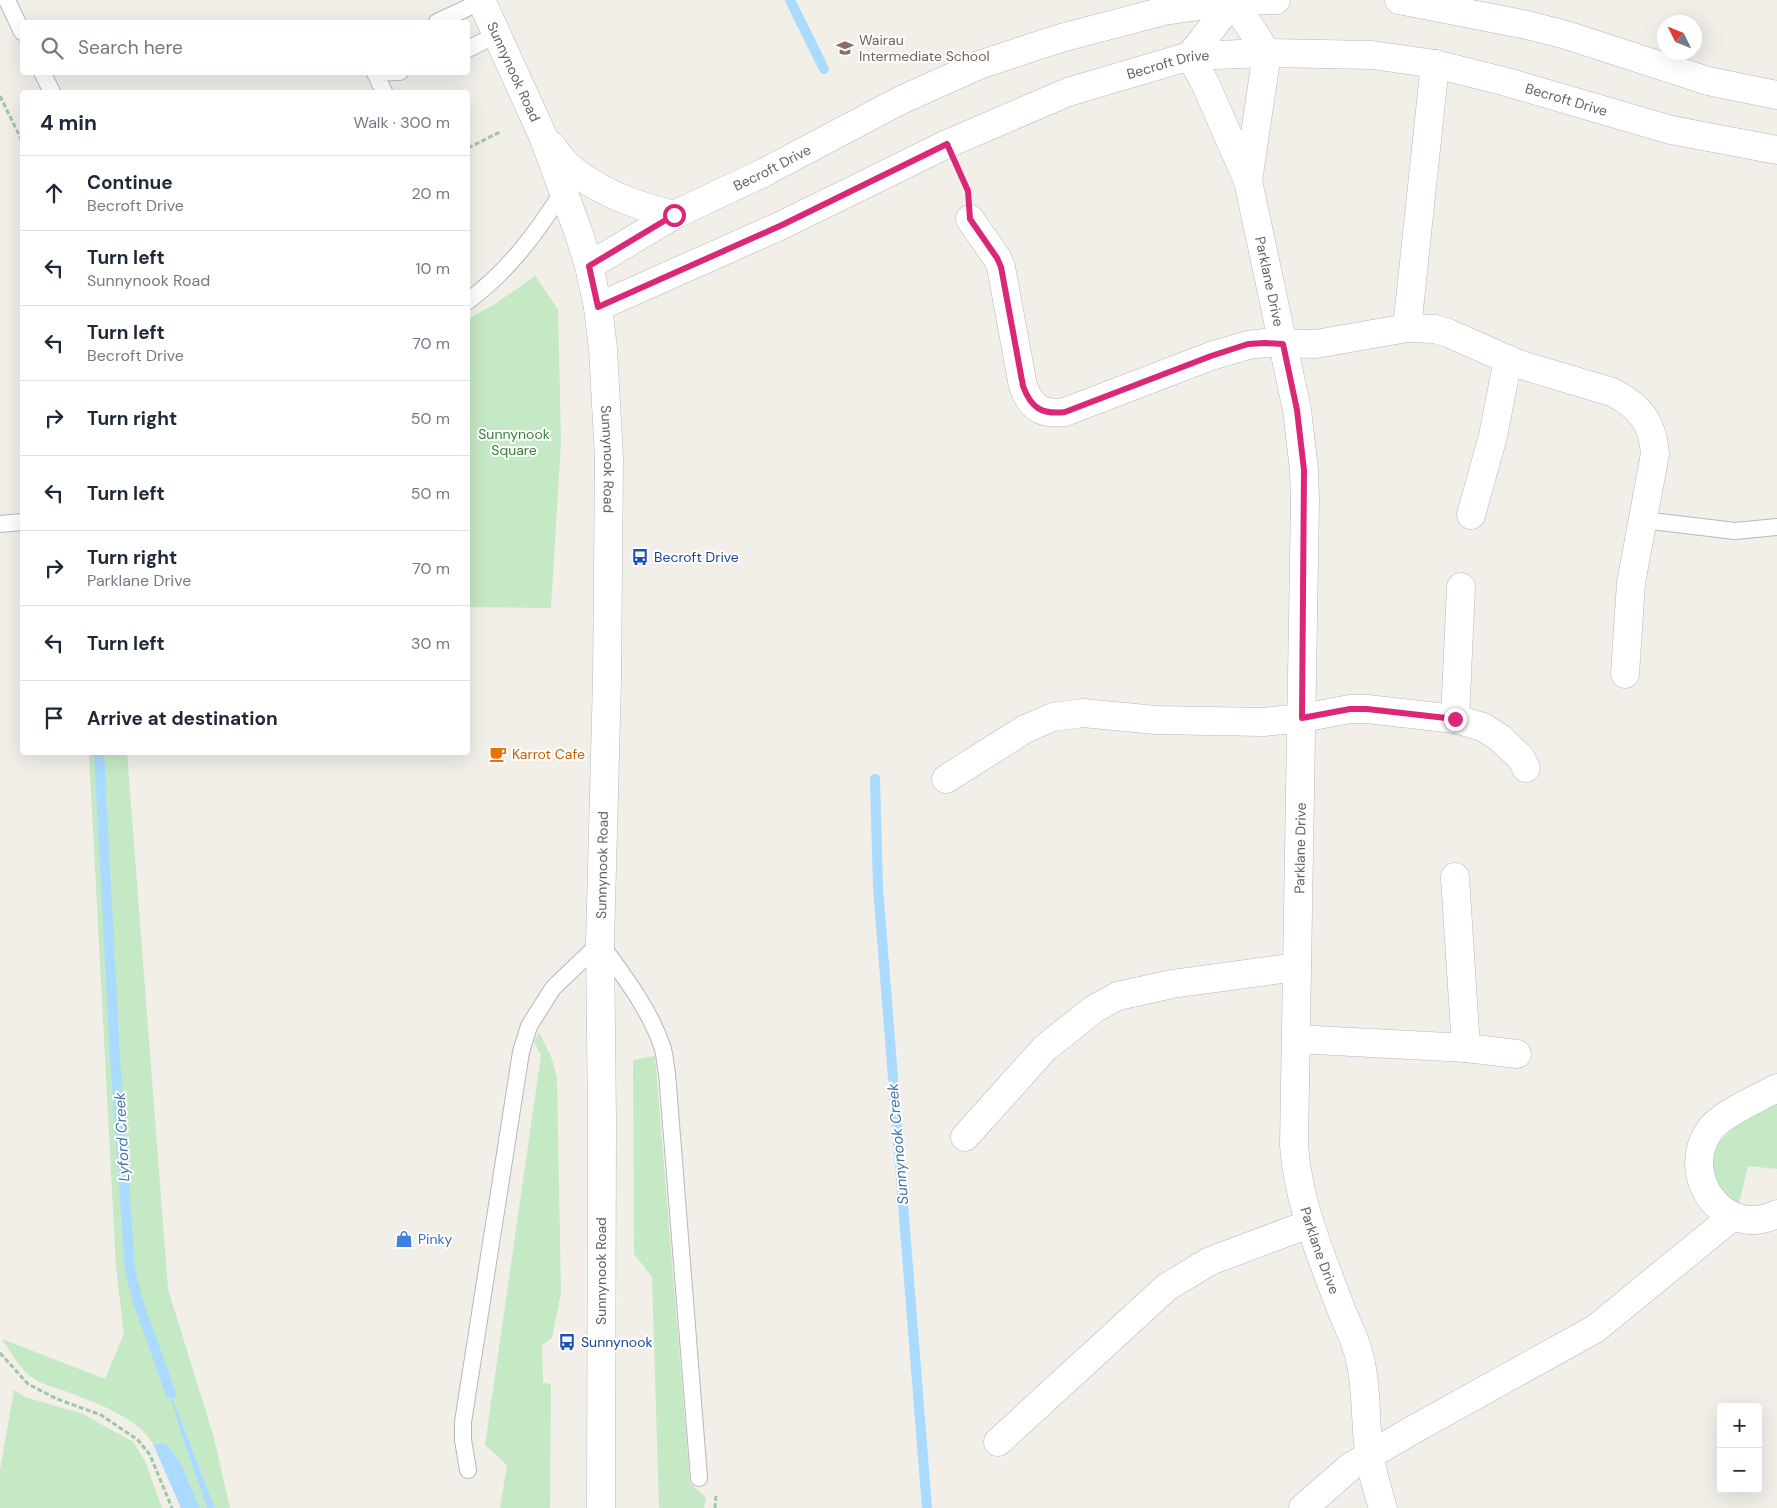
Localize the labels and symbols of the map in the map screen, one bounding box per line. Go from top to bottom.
north arrow [1657,15,1702,60]
street label: Sunnynook Road [483,19,544,125]
place label: Wairau Intermediate School [859,31,990,65]
school or university icon: Wairau Intermediate School [835,38,855,58]
street label: Becroft Drive [1125,46,1210,83]
street label: Becroft Drive [1523,79,1610,120]
street label: Becroft Drive [730,140,814,195]
route start [663,204,686,227]
street label: Parklane Drive [1251,235,1288,328]
street label: Sunnynook Road [597,405,618,513]
park label: Sunnynook Square [478,425,550,459]
bus stop icon: Becroft Drive [630,547,650,567]
place label: Becroft Drive [654,548,739,566]
route end [1444,708,1467,731]
cafe icon: Karrot Cafe [488,744,508,764]
place label: Karrot Cafe [512,745,585,763]
street label: Parklane Drive [1290,802,1310,894]
street label: Sunnynook Road [592,811,612,919]
water label: Sunnynook Creek [883,1082,913,1206]
water label: Lyford Creek [110,1092,134,1182]
street label: Parklane Drive [1296,1205,1344,1297]
street label: Sunnynook Road [592,1217,610,1325]
shop icon: Pinky [394,1229,414,1249]
place label: Pinky [418,1230,453,1248]
bus stop icon: Sunnynook [557,1332,577,1352]
place label: Sunnynook [581,1333,652,1351]

